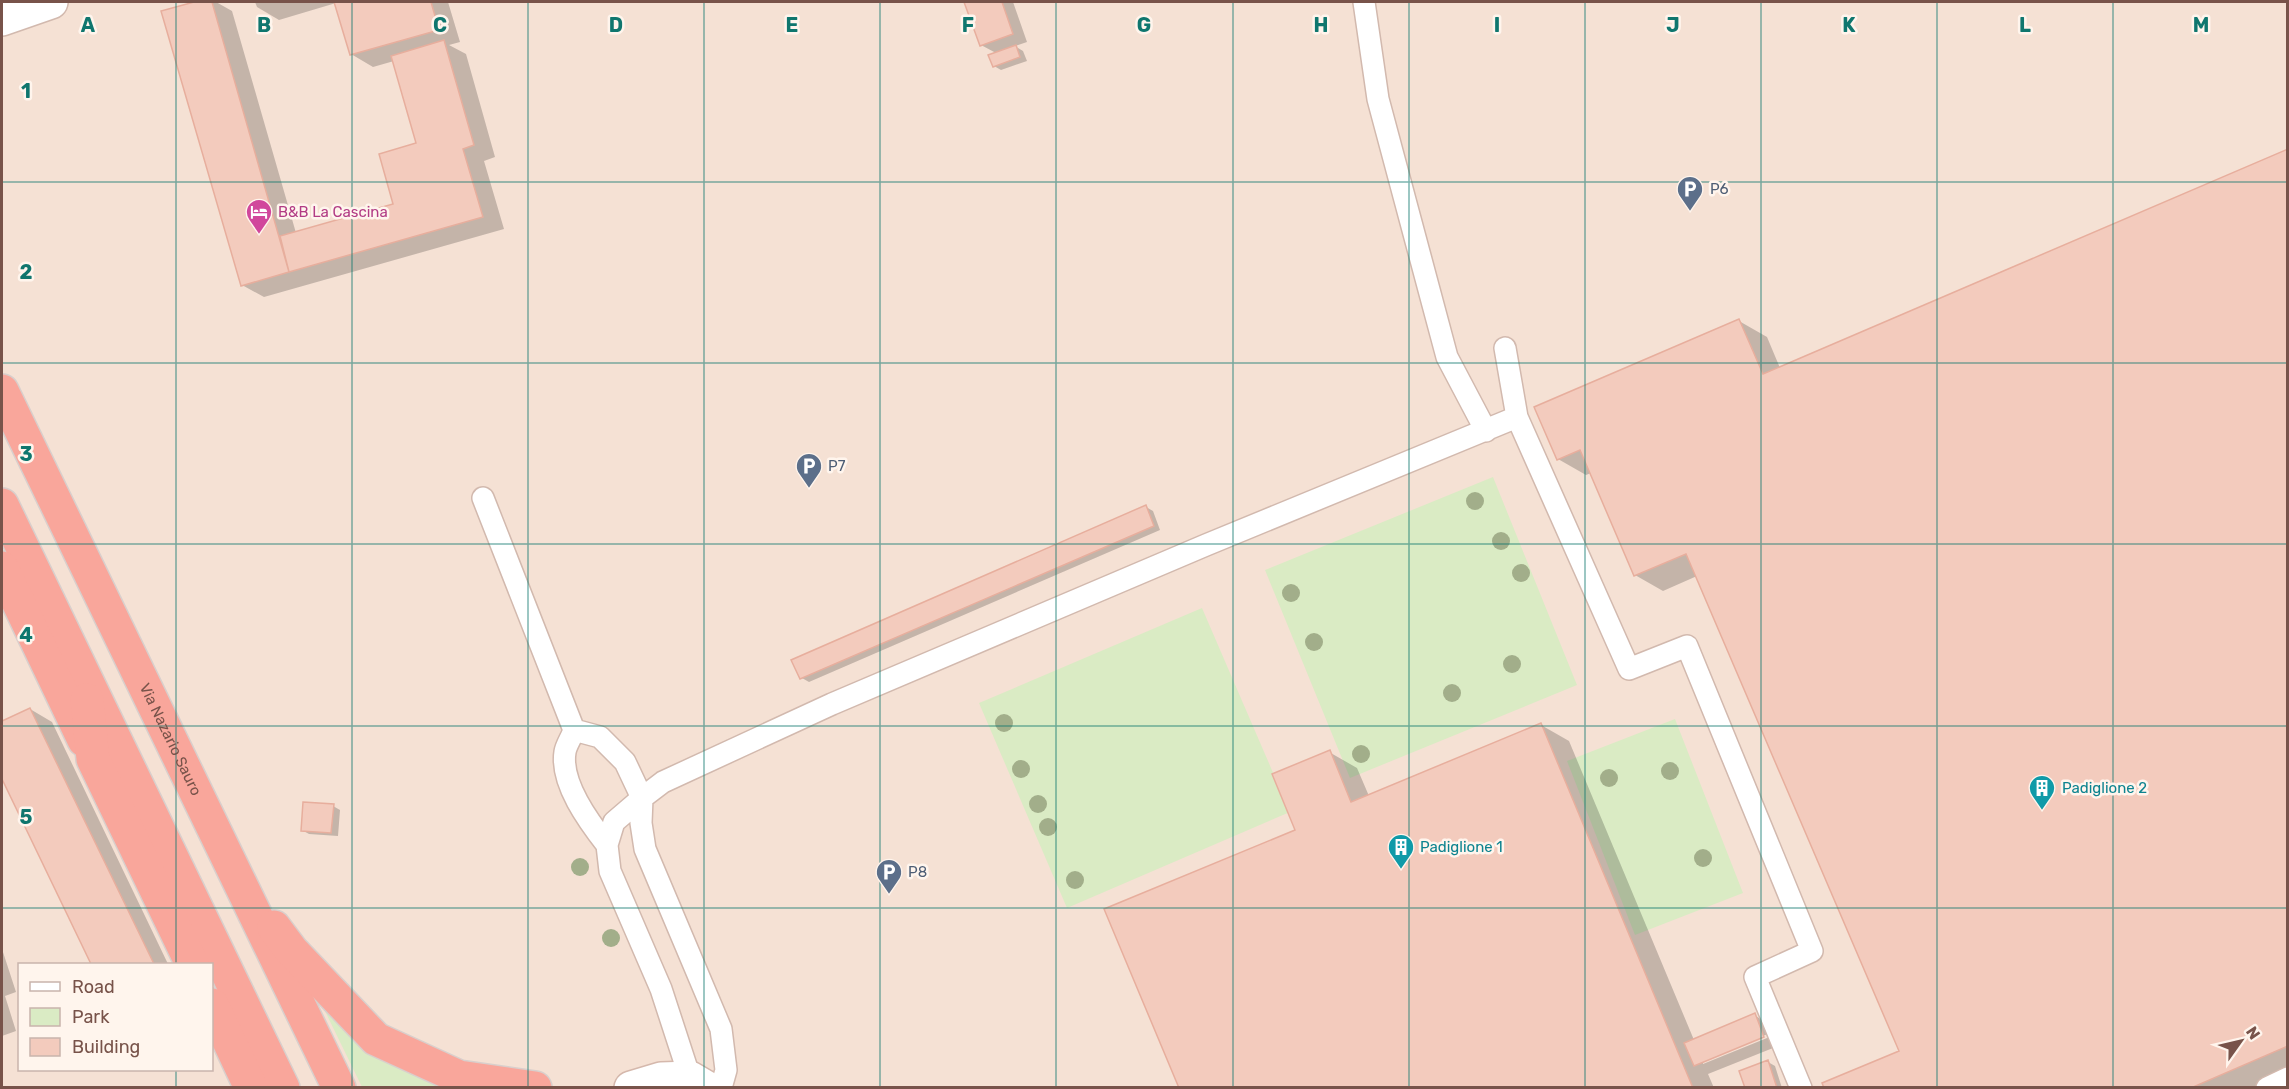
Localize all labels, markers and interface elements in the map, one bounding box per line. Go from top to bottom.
text: A [81,13,96,37]
text: B [257,13,271,37]
text: C [433,13,447,37]
text: D [609,13,623,37]
text: E [786,13,798,37]
text: F [962,13,974,37]
text: G [1137,13,1151,37]
text: H [1314,13,1328,37]
text: I [1494,13,1500,37]
text: J [1666,13,1680,37]
text: K [1842,13,1856,37]
text: L [2019,13,2031,37]
text: M [2193,13,2209,37]
text: 1 [21,79,31,103]
parking icon: P6 [1675,174,1705,212]
place label: P6 [1710,180,1729,198]
hotel icon: B&B La Cascina [244,197,274,235]
place label: B&B La Cascina [278,203,388,221]
text: 2 [20,260,33,284]
text: 3 [19,442,33,466]
parking icon: P7 [794,451,824,489]
place label: P7 [828,457,846,475]
text: 4 [19,623,33,647]
street label: Via Nazario Sauro [136,680,205,798]
building icon: Padiglione 2 [2027,773,2057,811]
place label: Padiglione 2 [2062,779,2147,797]
text: 5 [20,805,33,829]
building icon: Padiglione 1 [1386,832,1416,870]
place label: Padiglione 1 [1420,838,1503,856]
parking icon: P8 [874,857,904,895]
place label: P8 [908,863,927,881]
legend [18,963,213,1071]
text: Road [72,976,115,998]
text: Park [72,1006,110,1028]
north arrow [2211,1011,2271,1071]
text: N [2242,1023,2264,1043]
text: Building [72,1036,140,1058]

